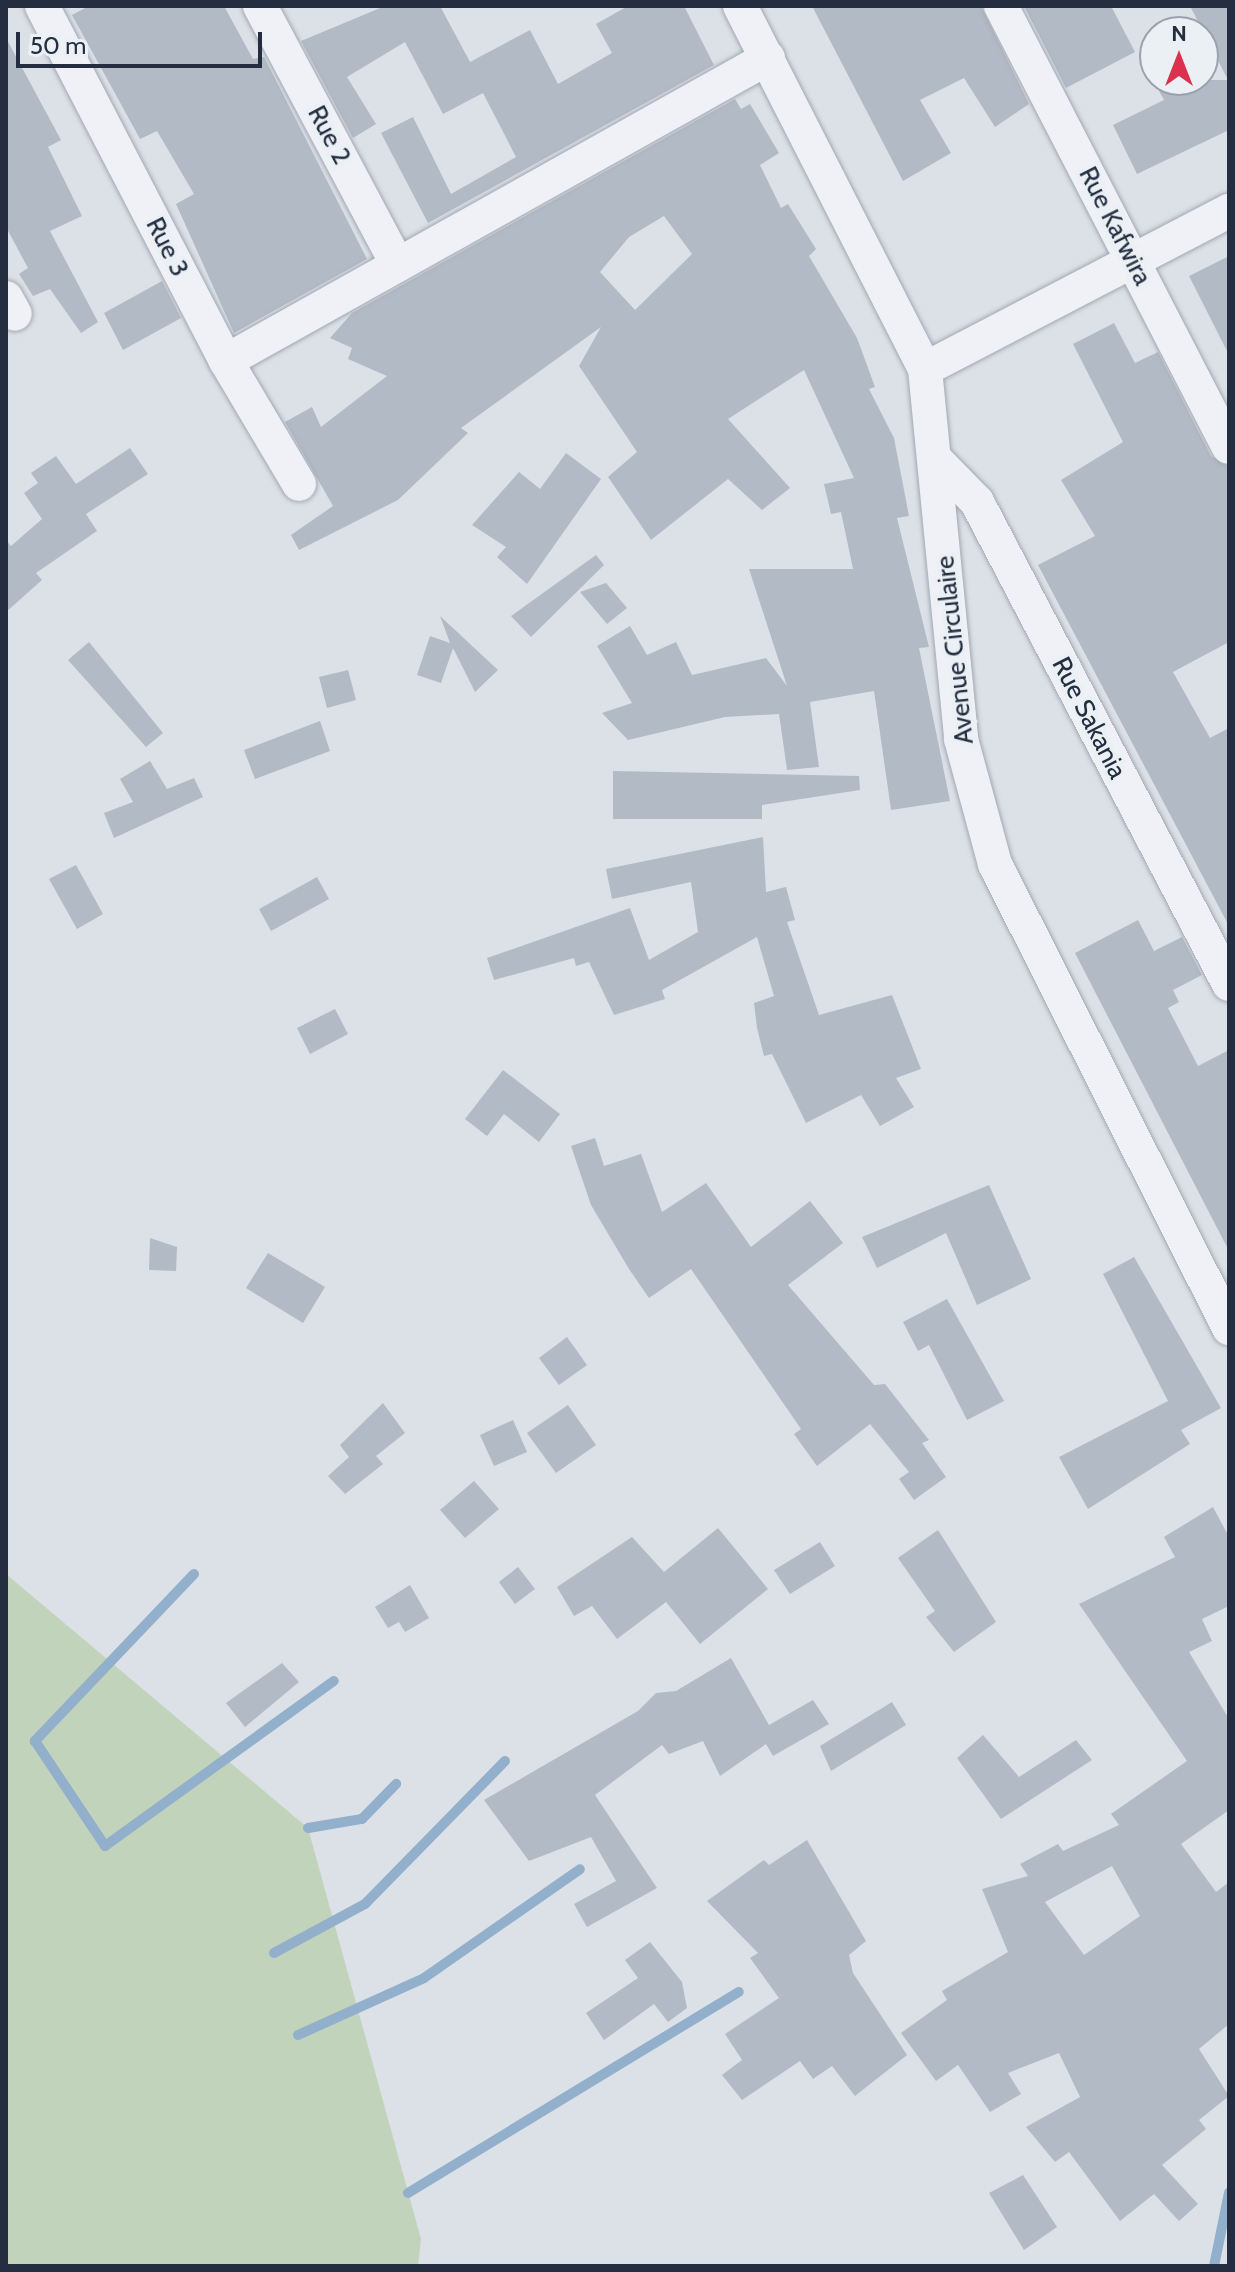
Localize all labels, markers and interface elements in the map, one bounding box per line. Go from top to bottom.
scale bar [20,16,266,66]
north arrow [1139,16,1219,96]
text: N [1171,20,1187,47]
text: 50 m [30,31,86,60]
street label: Rue 2 [301,100,357,170]
street label: Rue Kafwira [1072,162,1158,290]
street label: Rue 3 [139,212,195,282]
street label: Avenue Circulaire [930,554,980,746]
street label: Rue Sakania [1045,652,1133,784]

